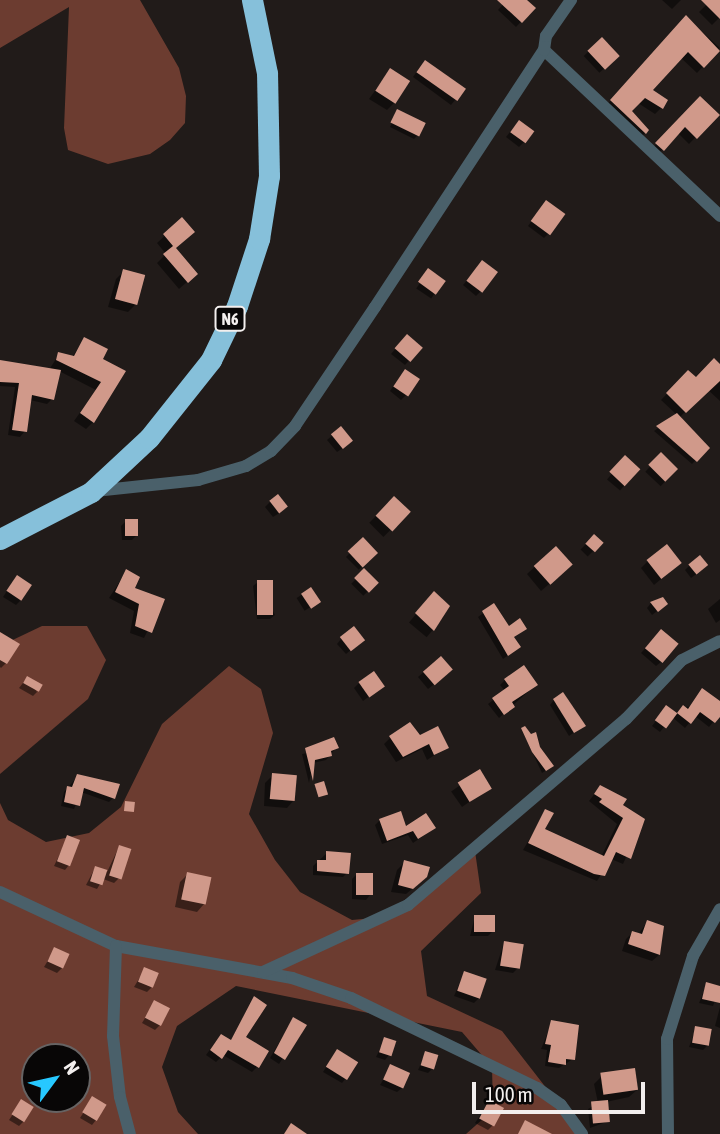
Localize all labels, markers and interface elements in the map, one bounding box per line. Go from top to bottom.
road number: N6 [214,306,246,332]
north arrow [21,1043,91,1113]
text: N [60,1057,84,1078]
scale bar [475,1068,648,1112]
text: 100 m [485,1082,533,1106]

